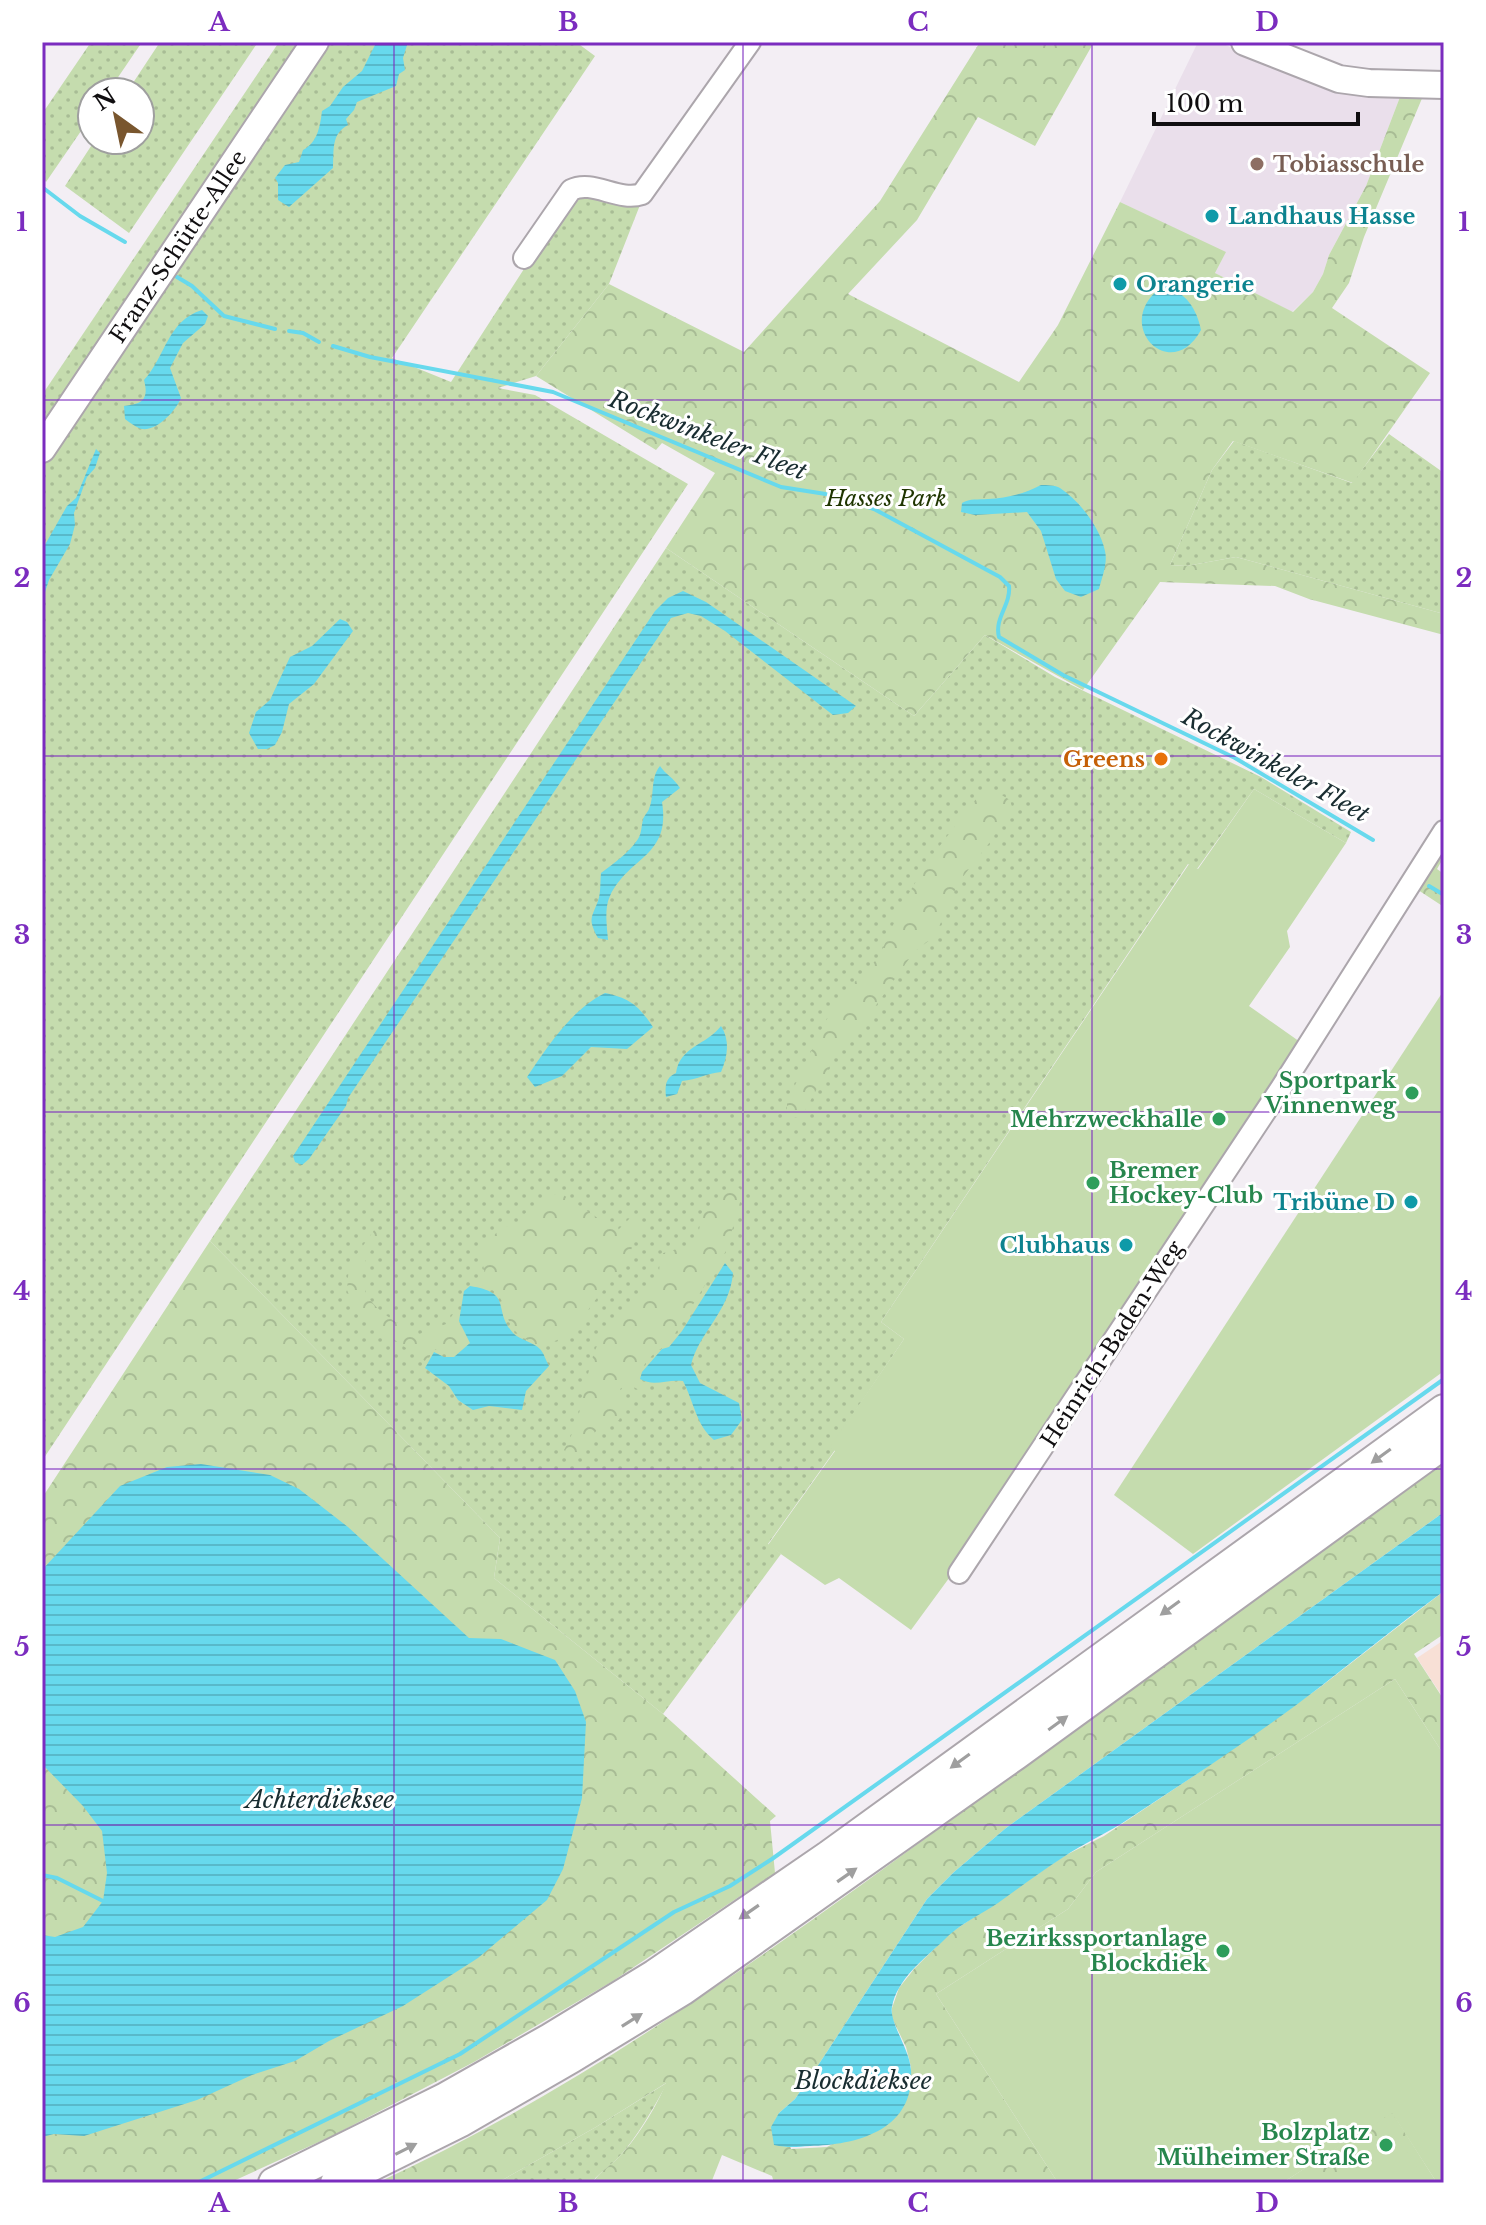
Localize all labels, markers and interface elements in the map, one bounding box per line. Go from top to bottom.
text: A [207,6,230,38]
text: B [558,6,578,38]
text: C [907,6,929,38]
text: D [1255,6,1279,38]
north arrow [76,76,156,156]
scale bar [1154,76,1358,126]
text: N [89,83,122,117]
text: 100 m [1166,89,1244,118]
street label: Franz-Schütte-Allee [104,145,252,348]
place label: Tobiasschule [1273,151,1424,178]
marker: Tobiasschule [1248,155,1266,173]
place label: Landhaus Hasse [1228,203,1415,230]
text: 1 [16,206,28,238]
text: 1 [1458,206,1470,238]
marker: Landhaus Hasse [1203,207,1221,225]
place label: Orangerie [1136,271,1254,298]
marker: Orangerie [1111,275,1129,293]
water label: Rockwinkeler Fleet [604,384,811,486]
park label: Hasses Park [824,485,947,512]
text: 2 [14,562,30,594]
text: 2 [1456,562,1472,594]
water label: Rockwinkeler Fleet [1177,701,1375,829]
place label: Greens [1063,746,1145,773]
marker: Greens [1152,750,1170,768]
text: 3 [14,919,30,951]
text: 3 [1456,919,1472,951]
place label: Sportpark Vinnenweg [1264,1067,1397,1119]
marker: Sportpark Vinnenweg [1403,1084,1421,1102]
place label: Mehrzweckhalle [1010,1106,1203,1133]
marker: Mehrzweckhalle [1210,1110,1228,1128]
place label: Bremer Hockey-Club [1109,1157,1263,1209]
marker: Bremer Hockey-Club [1084,1174,1102,1192]
place label: Tribüne D [1273,1189,1395,1216]
marker: Tribüne D [1402,1193,1420,1211]
place label: Clubhaus [999,1232,1110,1259]
street label: Heinrich-Baden-Weg [1035,1235,1189,1452]
marker: Clubhaus [1117,1236,1135,1254]
text: 4 [13,1275,31,1307]
text: 4 [1455,1275,1473,1307]
one-way arrow [1370,1448,1392,1464]
one-way arrow [1160,1600,1181,1616]
text: 5 [14,1631,30,1663]
text: 5 [1456,1631,1472,1663]
one-way arrow [1048,1716,1069,1731]
one-way arrow [949,1753,971,1769]
water label: Achterdieksee [243,1785,394,1814]
one-way arrow [837,1868,858,1883]
one-way arrow [738,1904,759,1919]
place label: Bezirkssportanlage Blockdiek [986,1925,1207,1977]
marker: Bezirkssportanlage Blockdiek [1214,1942,1232,1960]
text: 6 [13,1987,31,2019]
text: 6 [1455,1987,1473,2019]
one-way arrow [621,2014,643,2028]
water label: Blockdieksee [793,2066,932,2095]
place label: Bolzplatz Mülheimer Straße [1157,2119,1370,2171]
marker: Bolzplatz Mülheimer Straße [1377,2136,1395,2154]
one-way arrow [394,2142,417,2155]
text: A [207,2187,230,2219]
text: B [558,2187,578,2219]
text: C [907,2187,929,2219]
text: D [1255,2187,1279,2219]

